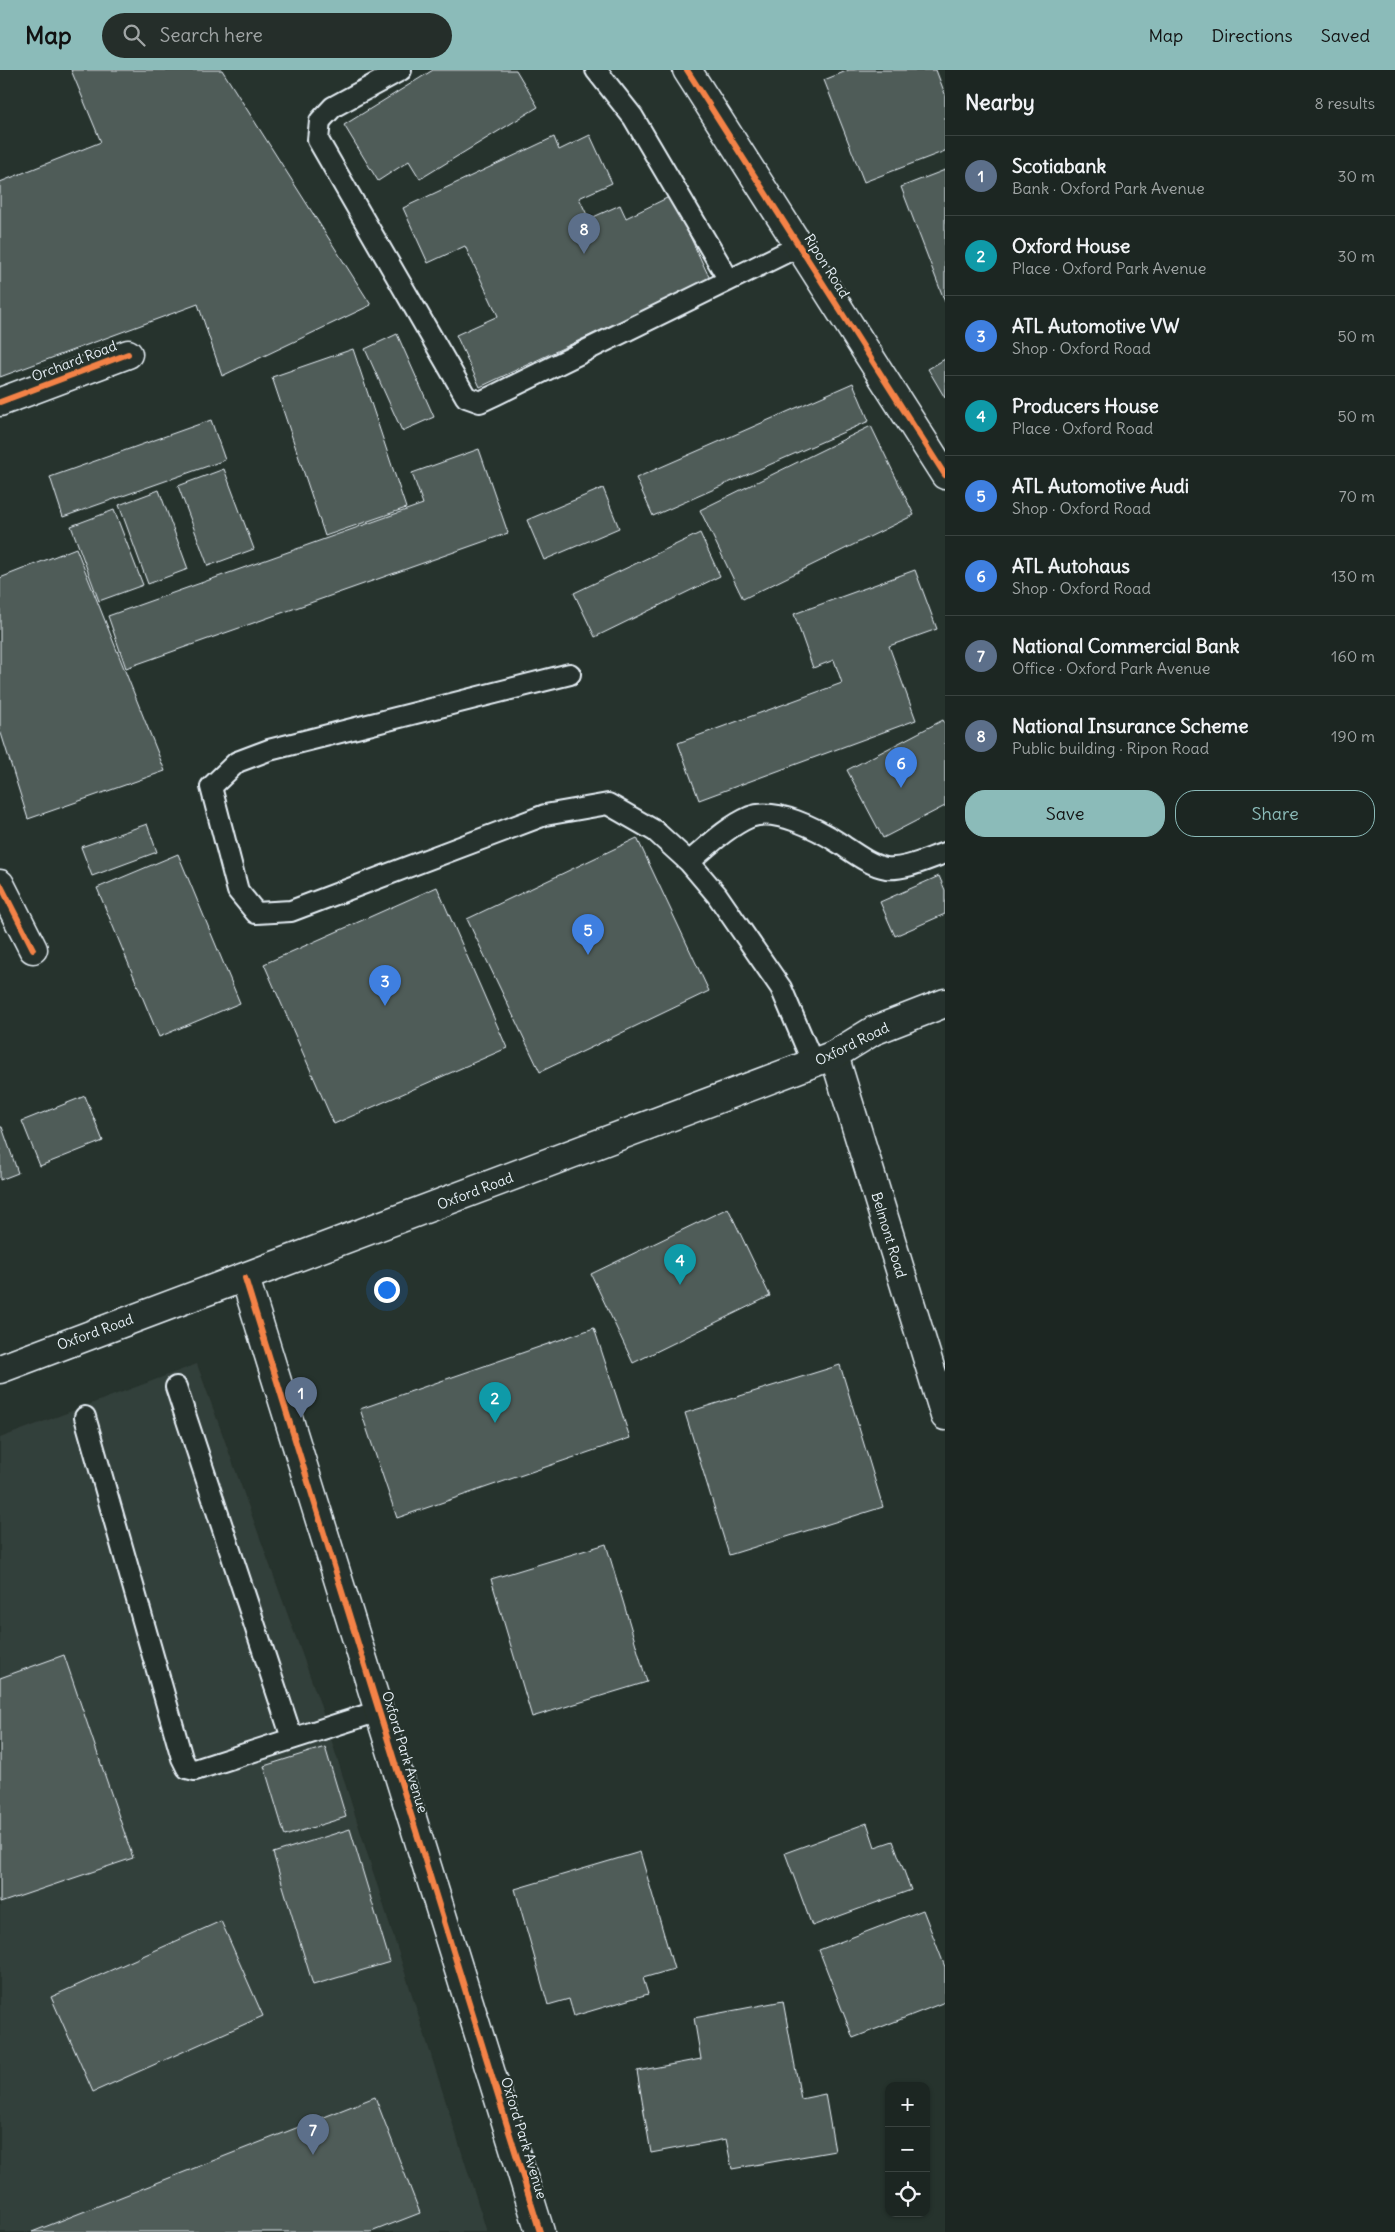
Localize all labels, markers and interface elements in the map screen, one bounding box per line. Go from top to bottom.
search box [102,13,452,58]
text: Map [25,20,72,50]
icon: search [120,21,148,49]
text: Search here [160,23,263,47]
text: Map [1148,24,1183,47]
text: Directions [1211,24,1293,47]
text: Saved [1321,24,1370,47]
text: Nearby [965,89,1035,116]
text: 8 results [1314,93,1375,113]
text: Scotiabank [1012,154,1106,178]
text: 1 [978,166,984,186]
text: 30 m [1338,166,1375,186]
text: Bank · Oxford Park Avenue [1012,178,1205,198]
pin: 8 [568,213,600,254]
street label: Ripon Road [800,231,854,301]
text: Oxford House [1012,234,1130,258]
text: 2 [977,246,985,266]
text: 30 m [1338,246,1375,266]
text: Place · Oxford Park Avenue [1012,258,1206,278]
text: ATL Automotive VW [1012,314,1179,338]
text: 3 [976,326,986,346]
text: 50 m [1337,326,1375,346]
street label: Orchard Road [29,337,119,385]
text: Shop · Oxford Road [1012,338,1151,358]
text: Producers House [1012,394,1159,418]
text: 4 [976,406,986,426]
text: 50 m [1337,406,1375,426]
text: Place · Oxford Road [1012,418,1153,438]
text: ATL Automotive Audi [1012,474,1189,498]
text: 5 [976,486,986,506]
text: 70 m [1339,486,1375,506]
text: Shop · Oxford Road [1012,498,1151,518]
text: ATL Autohaus [1012,554,1130,578]
text: 6 [976,566,986,586]
text: 130 m [1331,566,1375,586]
text: Shop · Oxford Road [1012,578,1151,598]
text: National Commercial Bank [1012,634,1239,658]
text: 7 [977,646,985,666]
text: 160 m [1331,646,1375,666]
text: Office · Oxford Park Avenue [1012,658,1210,678]
text: National Insurance Scheme [1012,714,1249,738]
text: 8 [976,726,986,746]
text: 190 m [1331,726,1375,746]
text: Public building · Ripon Road [1012,738,1209,758]
pin: 6 [885,747,917,788]
button: Save [965,790,1165,837]
button: Share [1175,790,1375,837]
pin: 5 [572,914,604,955]
pin: 3 [369,965,401,1006]
street label: Oxford Road [812,1018,892,1070]
street label: Oxford Road [434,1168,516,1214]
street label: Belmont Road [867,1190,911,1280]
pin: 4 [664,1244,696,1285]
your location [374,1277,400,1303]
street label: Oxford Road [54,1310,136,1354]
pin: 1 [285,1377,317,1418]
pin: 2 [479,1382,511,1423]
street label: Oxford Park Avenue [378,1689,432,1815]
street label: Oxford Park Avenue [497,2075,551,2201]
map controls [885,2082,930,2217]
button: + [885,2082,930,2127]
pin: 7 [297,2114,329,2155]
button: − [885,2127,930,2172]
button: locate [885,2172,930,2217]

